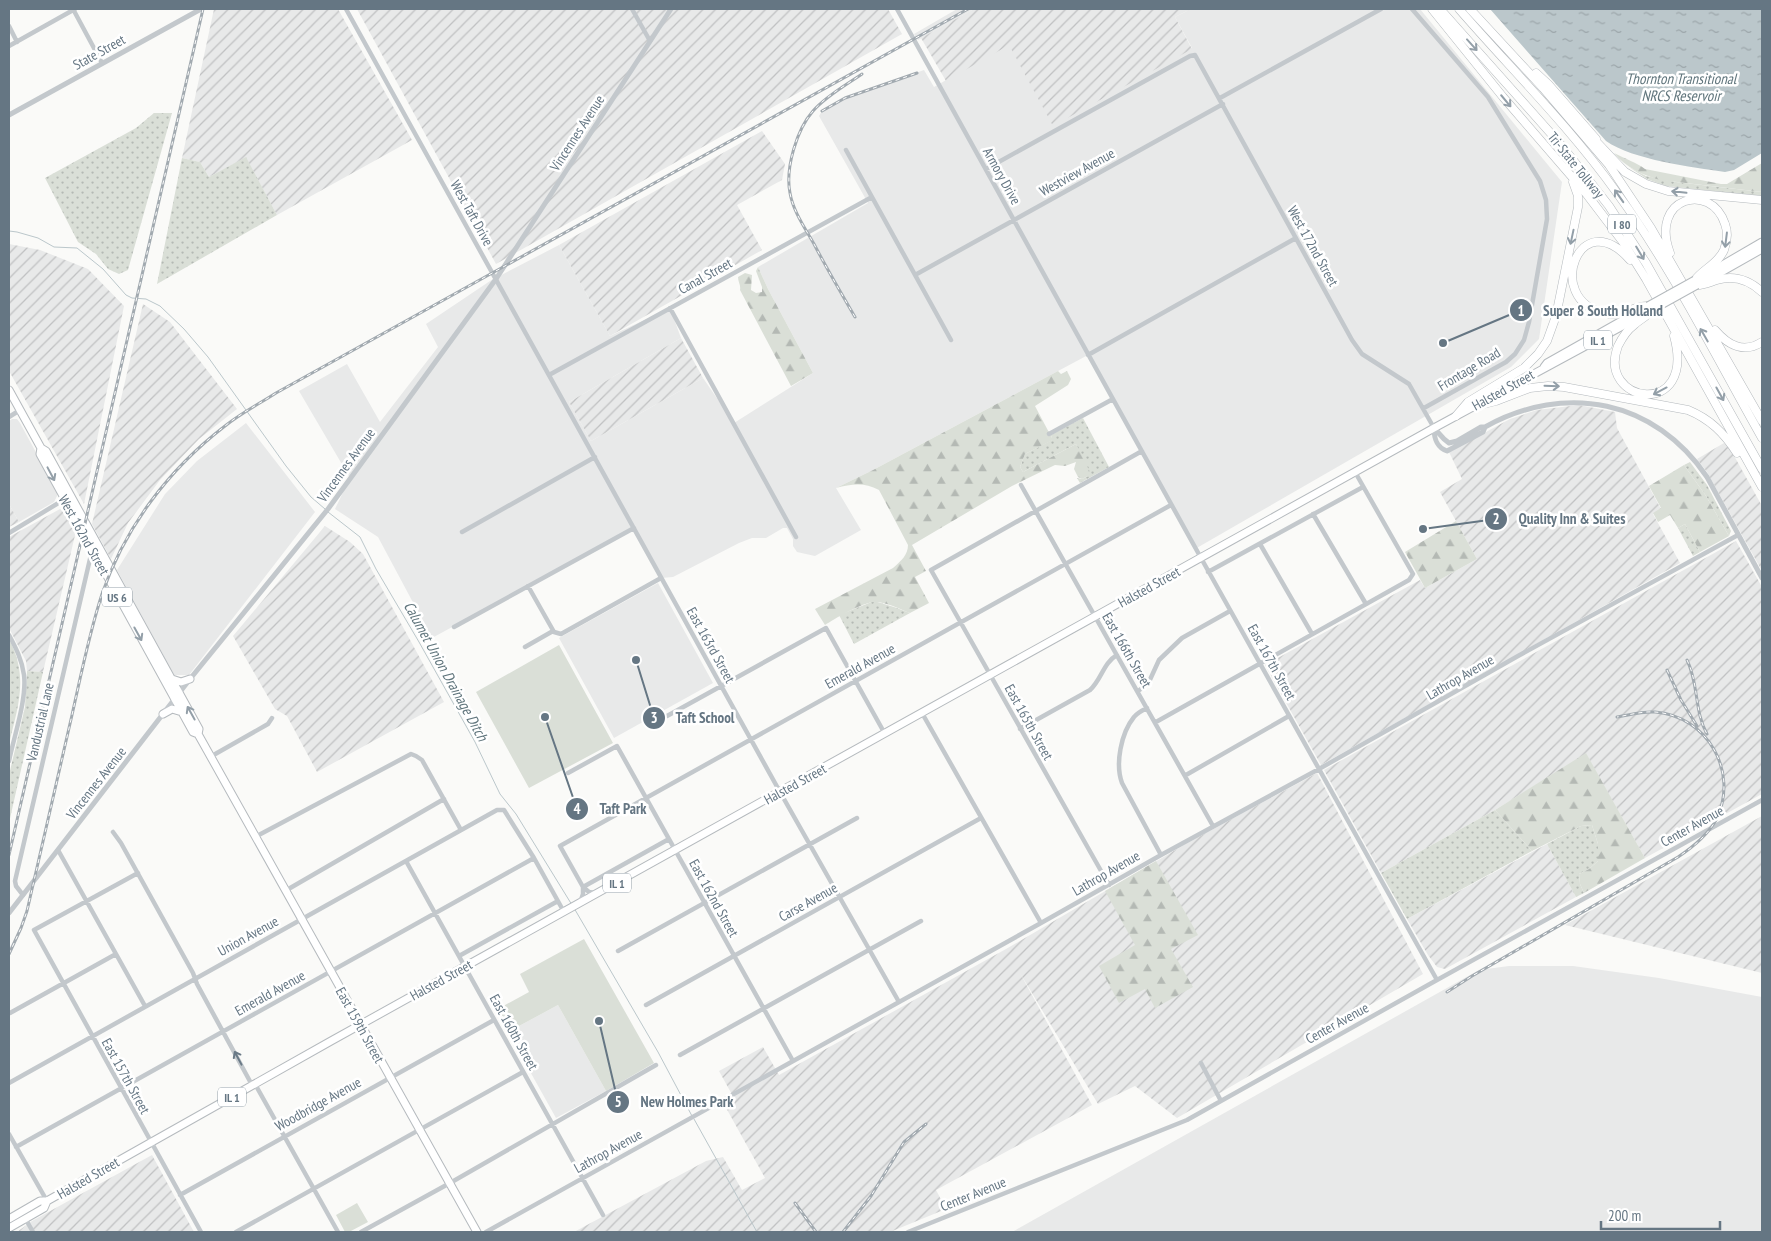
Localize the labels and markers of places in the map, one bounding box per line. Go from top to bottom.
callout: Super 8 South Holland [1508,295,1673,325]
callout: Quality Inn & Suites [1483,504,1636,534]
callout: Taft School [641,703,745,733]
callout: Taft Park [564,794,656,824]
callout: New Holmes Park [605,1087,744,1117]

